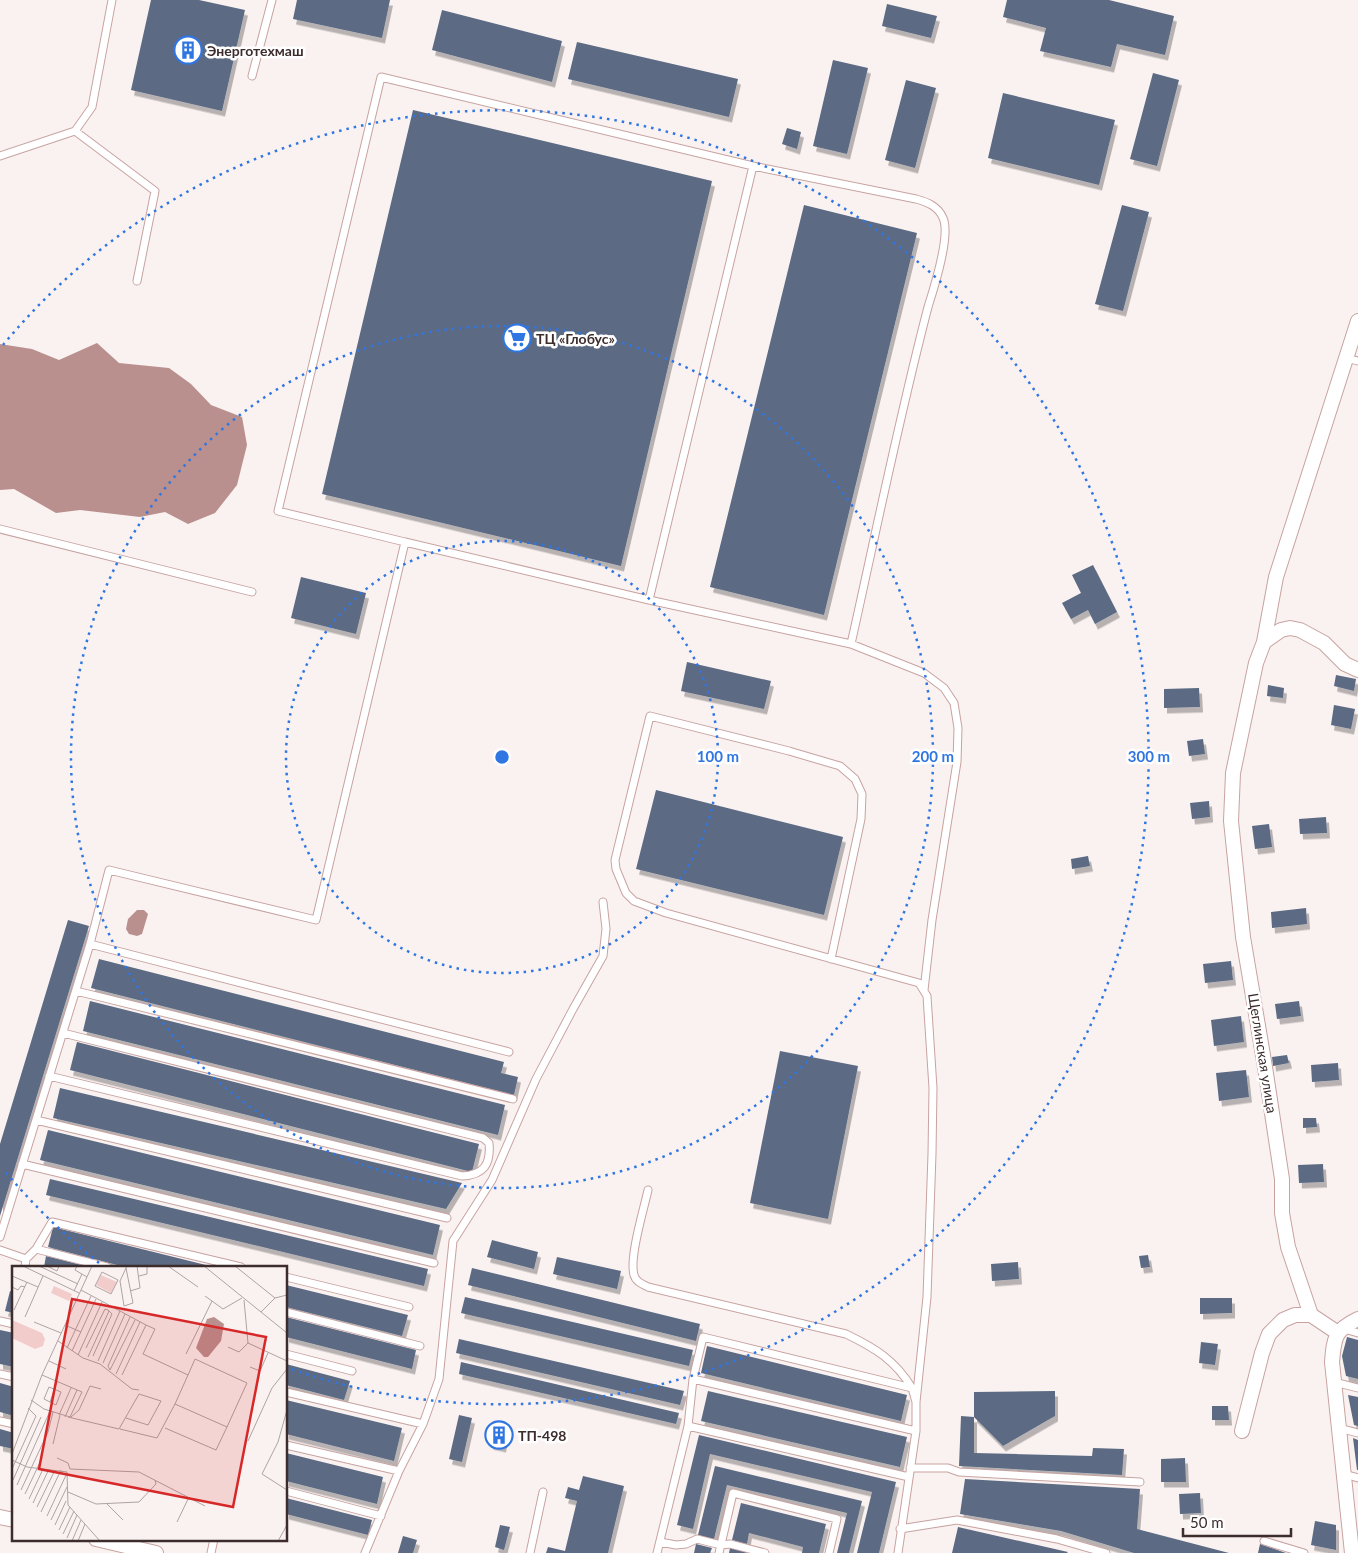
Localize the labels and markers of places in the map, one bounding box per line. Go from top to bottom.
building icon: Энерготехмаш [173,35,203,65]
place label: Энерготехмаш [207,42,304,59]
supermarket icon: ТЦ «Глобус» [502,323,532,353]
place label: ТЦ «Глобус» [536,330,615,347]
centre of rings [493,748,511,766]
building icon: ТП-498 [484,1420,514,1450]
place label: ТП-498 [518,1427,566,1444]

